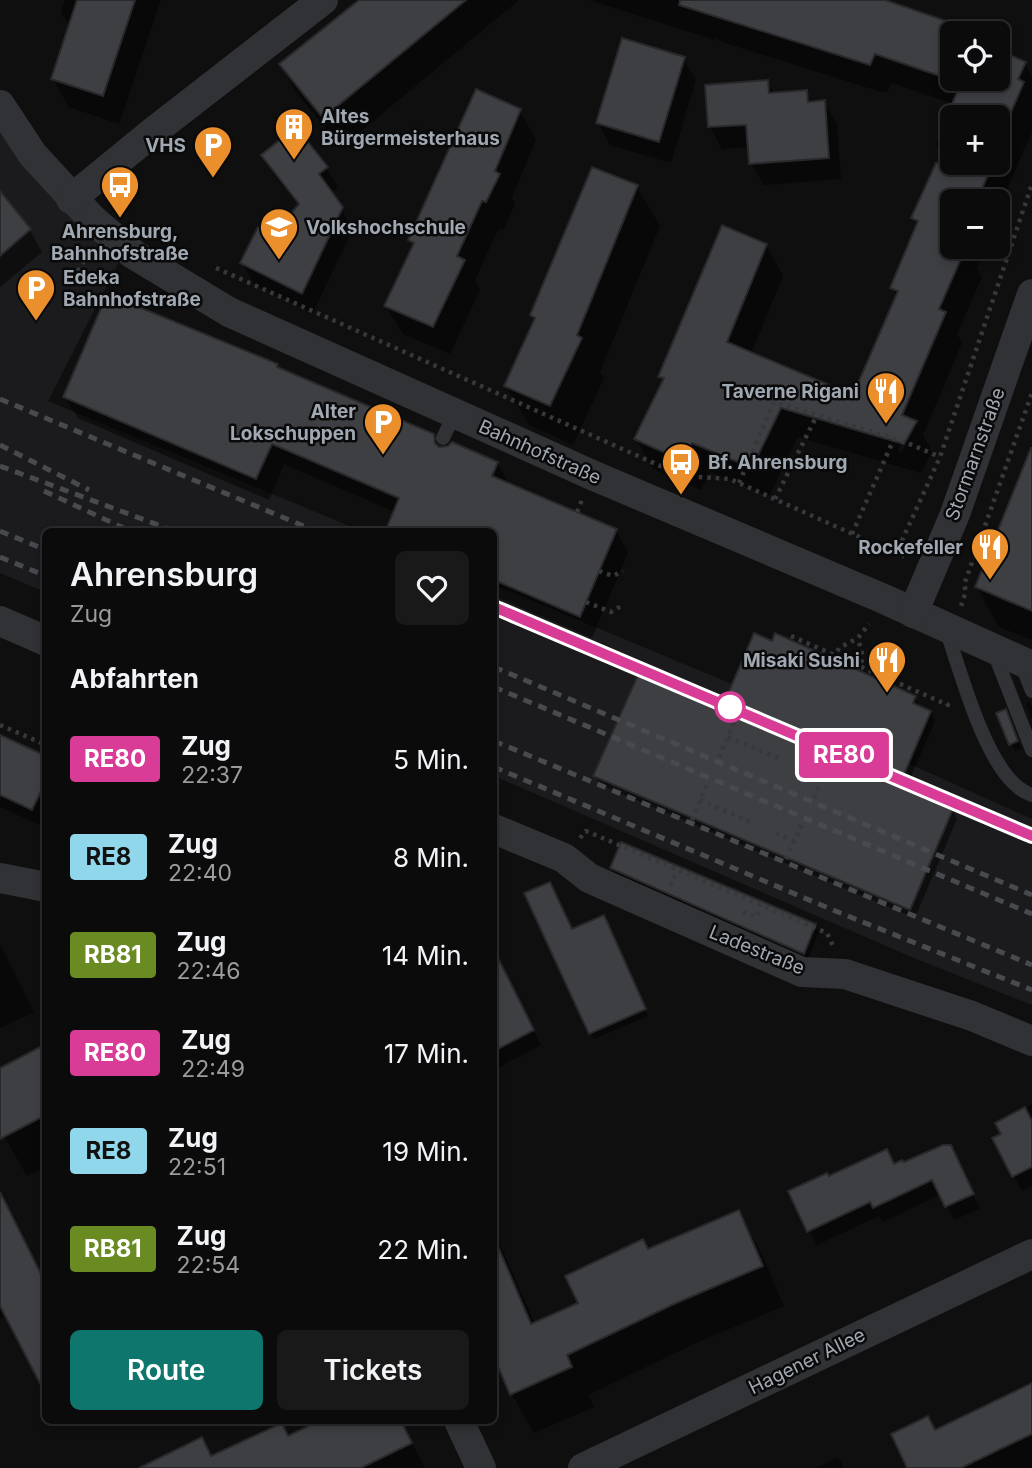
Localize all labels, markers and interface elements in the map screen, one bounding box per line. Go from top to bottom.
map controls [940,21,1010,259]
button: locate [940,21,1010,91]
place label: Altes Bürgermeisterhaus [321,105,500,150]
button: + [940,105,1010,175]
building icon: Altes Bürgermeisterhaus [273,106,315,161]
parking icon: VHS [192,124,234,179]
place label: VHS [145,134,186,157]
bus stop icon: Ahrensburg, Bahnhofstraße [99,164,141,219]
button: − [940,189,1010,259]
school or university icon: Volkshochschule [258,206,300,261]
place label: Volkshochschule [306,216,466,239]
place label: Ahrensburg, Bahnhofstraße [51,220,189,265]
place label: Edeka Bahnhofstraße [63,266,201,311]
parking icon: Edeka Bahnhofstraße [15,267,57,322]
restaurant icon: Taverne Rigani [865,370,907,425]
place label: Taverne Rigani [721,380,859,403]
street label: Stormarnstraße [940,384,1010,524]
place label: Alter Lokschuppen [230,400,356,445]
parking icon: Alter Lokschuppen [362,401,404,456]
street label: Bahnhofstraße [475,415,605,489]
bus stop icon: Bf. Ahrensburg [660,441,702,496]
place label: Bf. Ahrensburg [708,451,847,474]
restaurant icon: Rockefeller [969,526,1011,581]
place label: Rockefeller [858,536,963,559]
button: heart [395,551,469,625]
text: Ahrensburg [70,554,258,594]
text: Zug [70,600,112,628]
restaurant icon: Misaki Sushi [866,639,908,694]
place label: Misaki Sushi [743,649,860,672]
text: Abfahrten [70,663,199,694]
unlabelled marker [715,692,745,722]
text: Zug [181,730,231,761]
line badge: RE80 [795,732,893,778]
text: RE80 [813,740,875,769]
text: RE80 [84,744,146,773]
text: 5 Min. [393,744,469,775]
text: 22:37 [181,761,243,789]
text: Zug [168,828,218,859]
text: RE8 [86,842,131,871]
text: 8 Min. [393,842,469,873]
text: 22:40 [168,859,232,887]
street label: Ladestraße [706,920,808,980]
text: Zug [177,926,227,957]
text: RB81 [84,940,142,969]
text: 14 Min. [382,940,469,971]
text: 22:46 [177,957,240,985]
text: Zug [181,1024,231,1055]
text: RE80 [84,1038,146,1067]
text: 17 Min. [384,1038,469,1069]
text: 22:49 [181,1055,245,1083]
text: Zug [168,1122,218,1153]
text: RE8 [86,1136,131,1165]
text: 19 Min. [382,1136,469,1167]
text: 22:51 [168,1153,226,1181]
text: Zug [177,1220,227,1251]
text: RB81 [84,1234,142,1263]
text: 22 Min. [377,1234,469,1265]
text: 22:54 [177,1251,240,1279]
street label: Hagener Allee [745,1323,869,1399]
button: Route [70,1330,263,1410]
button: Tickets [277,1330,469,1410]

